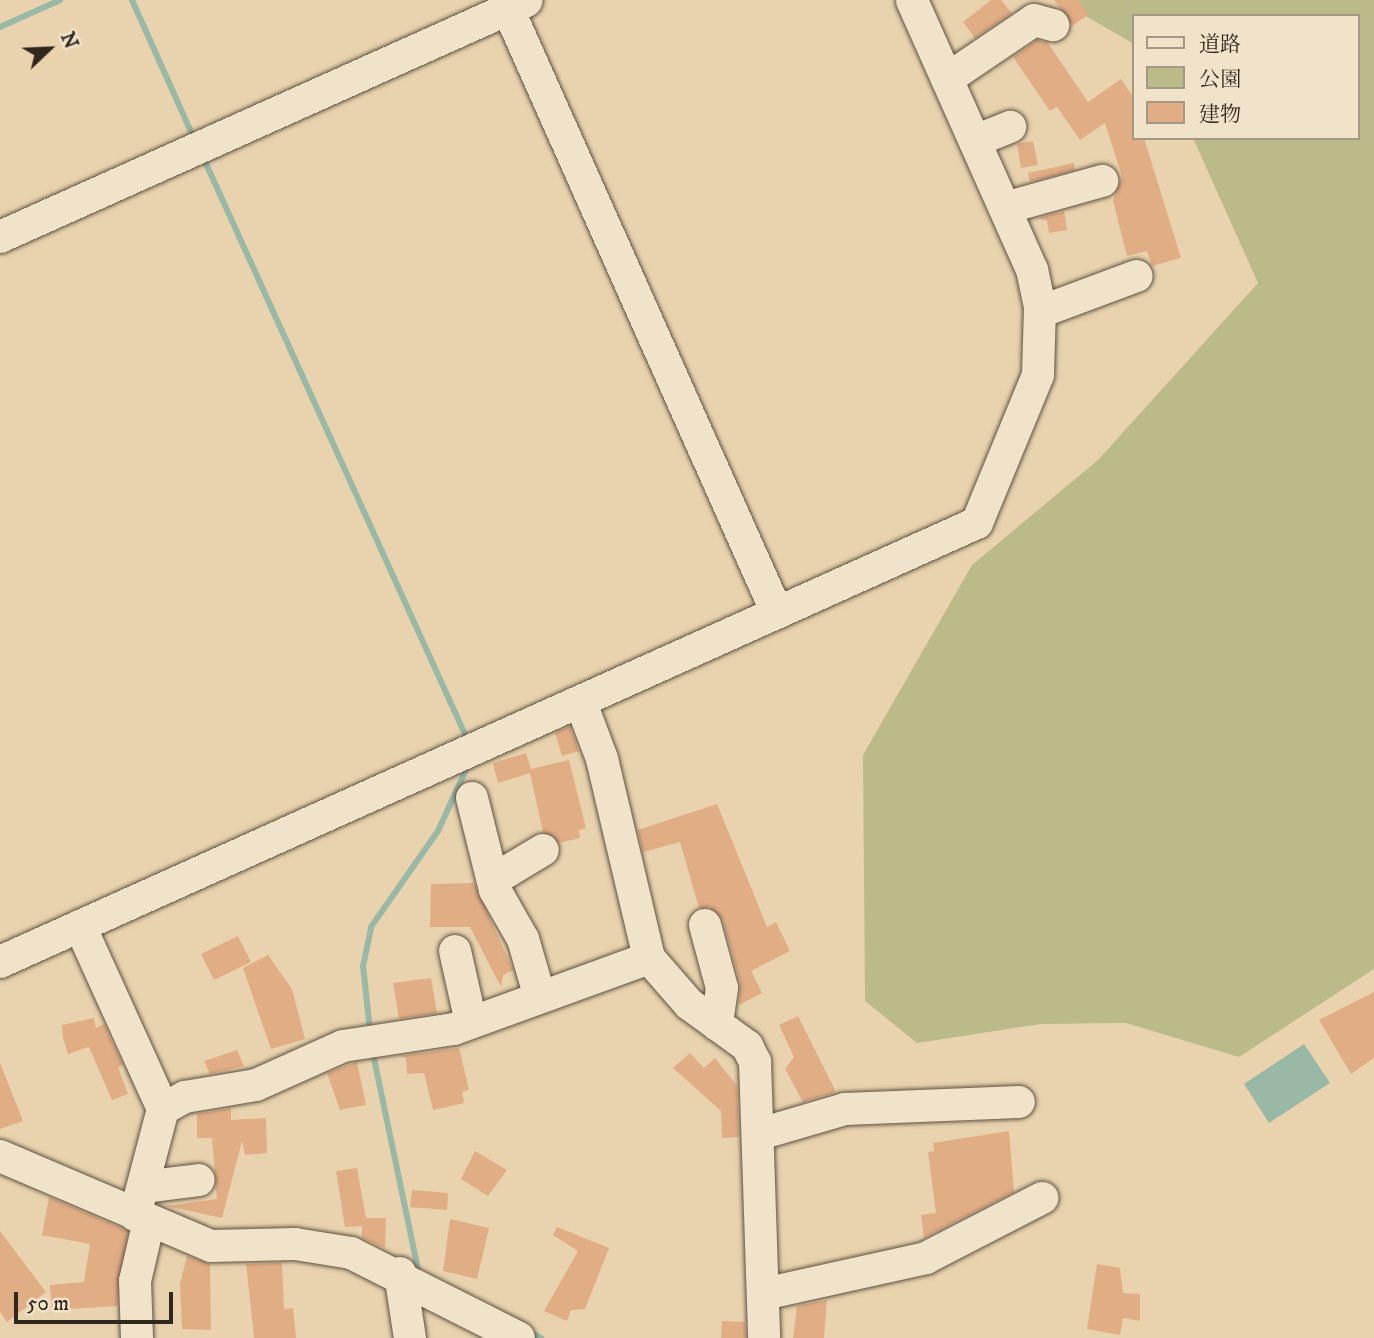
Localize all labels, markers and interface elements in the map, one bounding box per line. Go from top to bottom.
north arrow [14,14,84,84]
legend [1132,14,1360,140]
text: N [55,29,82,52]
text: 道路 [1199,32,1241,58]
text: 公園 [1199,67,1241,93]
text: 建物 [1199,102,1241,128]
scale bar [18,1278,177,1322]
text: 50 m [27,1291,69,1317]

